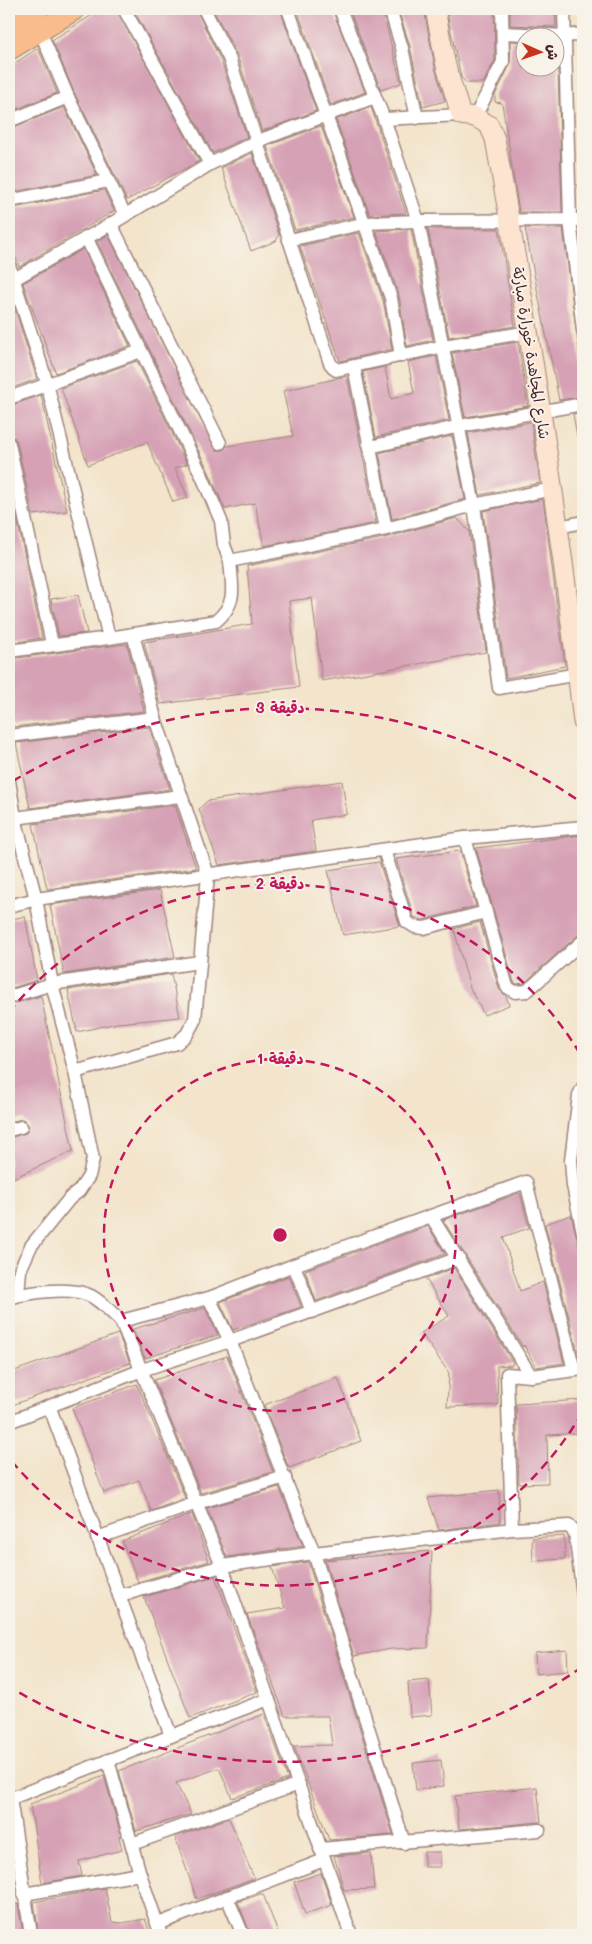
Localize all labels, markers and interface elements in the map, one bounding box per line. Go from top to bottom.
north arrow [514,28,564,78]
text: ش [544,44,563,61]
street label: شارع المجاهدة خورارة مباركة [508,265,555,440]
text: 3 دقيقة [255,697,305,717]
text: 2 دقيقة [256,873,304,893]
text: 1 دقيقة [257,1048,303,1068]
centre of rings [271,1226,289,1244]

